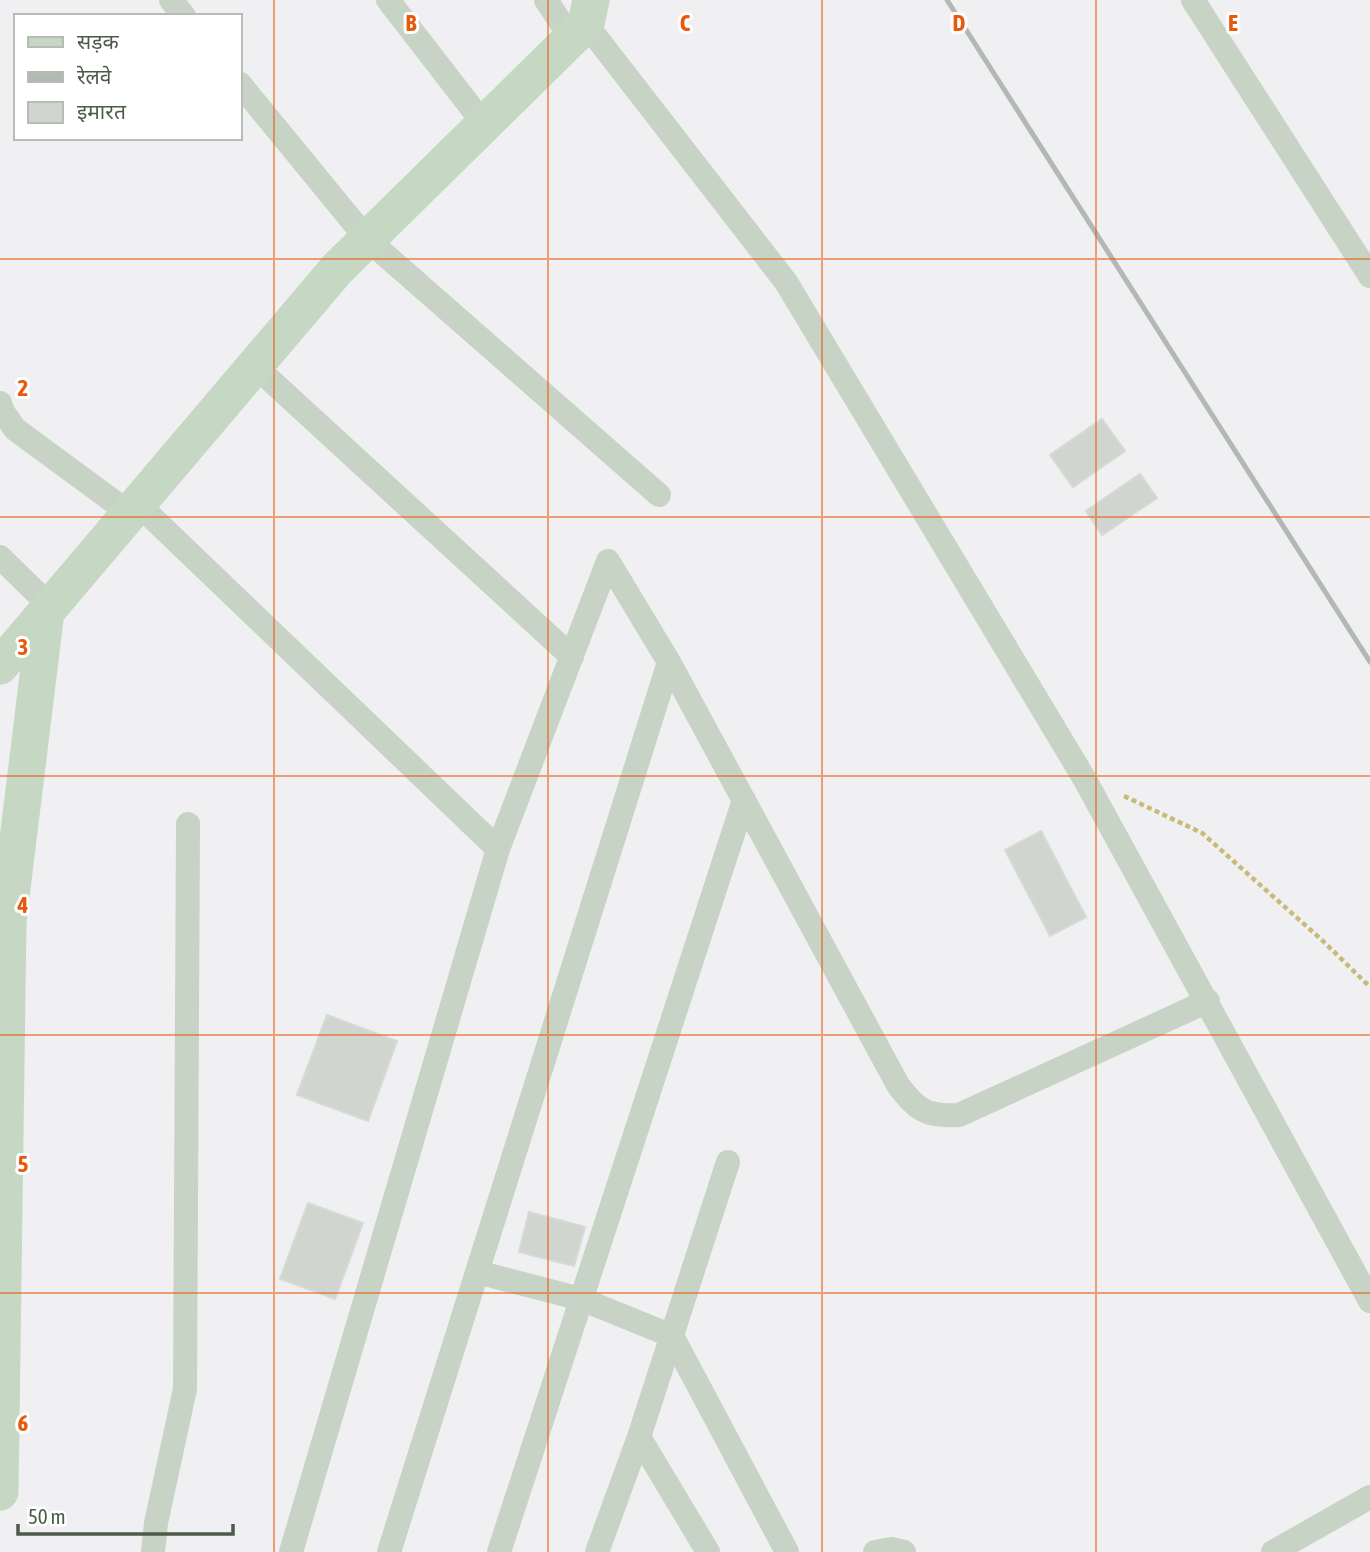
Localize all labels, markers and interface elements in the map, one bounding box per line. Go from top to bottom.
text: B [406,10,417,36]
text: C [680,10,691,36]
text: D [953,10,966,36]
text: E [1228,10,1238,36]
legend [14,14,242,140]
text: सड़क [77,29,119,53]
text: रेलवे [76,64,112,88]
text: इमारत [77,99,127,123]
text: 2 [18,375,28,401]
text: 3 [18,634,28,660]
text: 4 [17,892,29,918]
text: 5 [18,1151,29,1177]
text: 6 [18,1410,29,1436]
scale bar [18,1492,233,1536]
text: 50 m [28,1504,66,1528]

